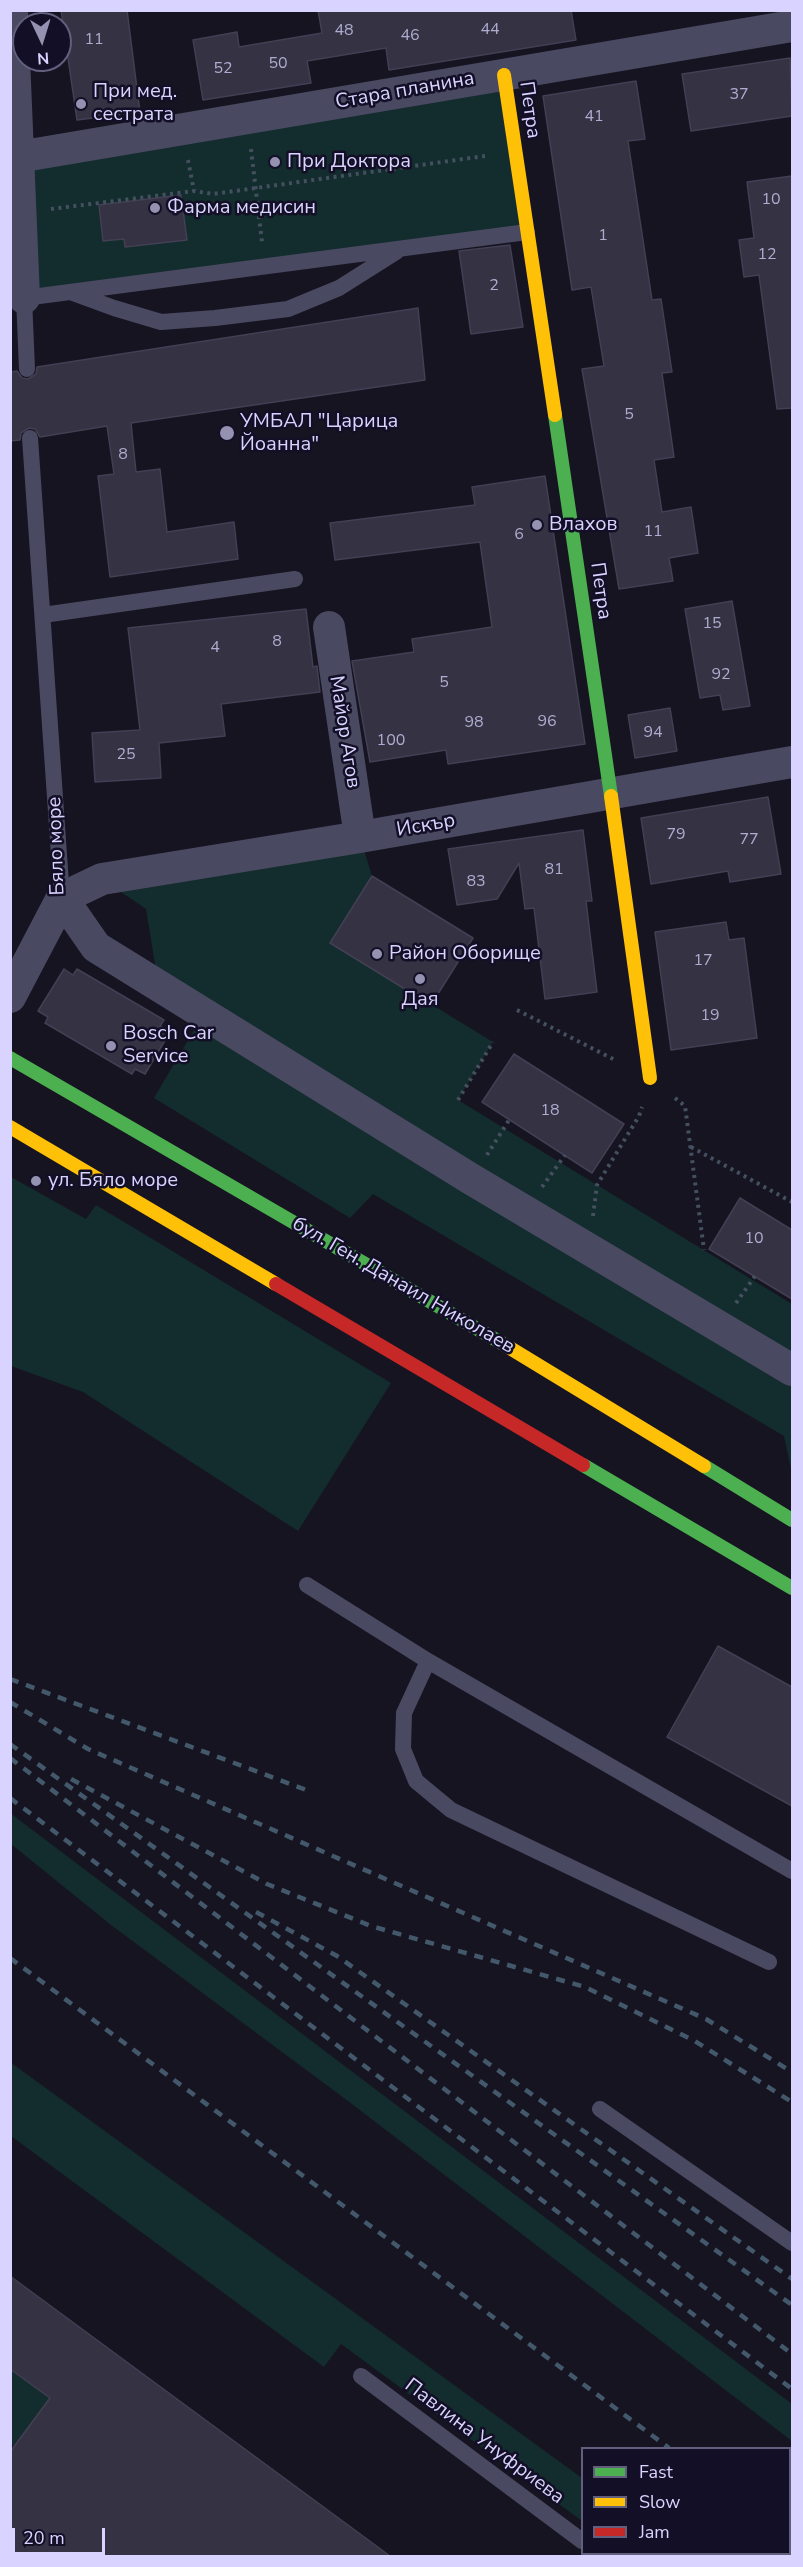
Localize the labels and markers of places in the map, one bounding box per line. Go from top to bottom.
place label: При мед. сестрата [93,80,177,127]
marker: При мед. сестрата [74,97,88,111]
place label: При Доктора [287,150,411,174]
marker: При Доктора [268,155,282,169]
place label: Фарма медисин [167,196,316,220]
marker: Фарма медисин [148,201,162,215]
place label: УМБАЛ "Царица Йоанна" [240,410,398,457]
marker: УМБАЛ "Царица Йоанна" [218,424,236,442]
place label: Влахов [549,513,618,537]
marker: Влахов [530,518,544,532]
place label: Район Оборище [389,942,541,966]
marker: Район Оборище [370,947,384,961]
marker: Дая [413,972,427,986]
place label: Дая [401,988,439,1012]
place label: Bosch Car Service [123,1022,214,1069]
marker: Bosch Car Service [104,1039,118,1053]
place label: ул. Бяло море [48,1169,178,1193]
marker: ул. Бяло море [29,1174,43,1188]

